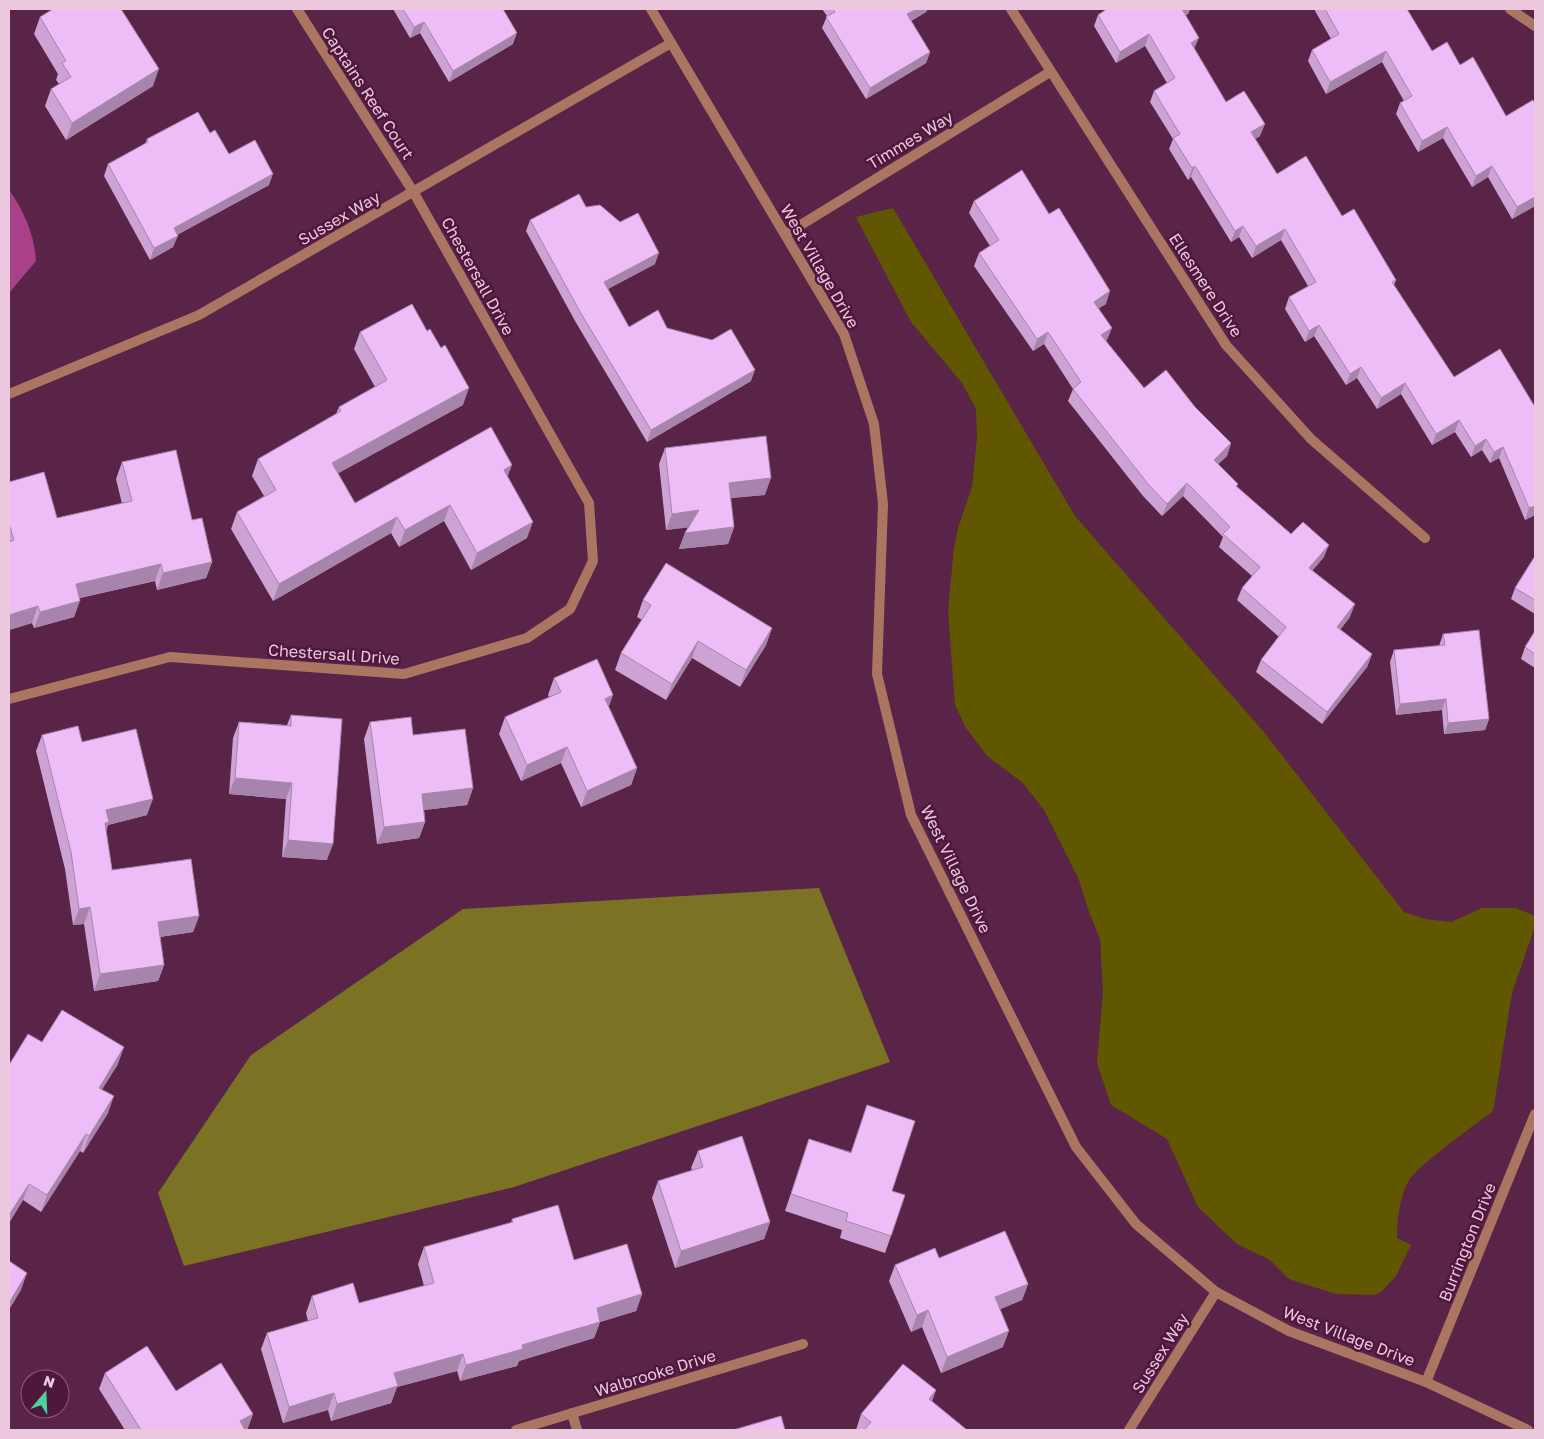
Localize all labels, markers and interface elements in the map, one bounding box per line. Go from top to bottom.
street label: Captains Reef Court [318,23,418,163]
street label: Timmes Way [863,107,957,173]
street label: Sussex Way [295,187,383,249]
street label: West Village Drive [776,200,864,332]
street label: Chestersall Drive [437,214,519,338]
street label: Ellesmere Drive [1165,229,1247,341]
street label: Chestersall Drive [268,639,400,669]
street label: West Village Drive [916,802,996,936]
street label: Burrington Drive [1434,1180,1500,1304]
street label: West Village Drive [1280,1302,1418,1370]
street label: Sussex Way [1127,1309,1193,1397]
street label: Walbrooke Drive [592,1345,718,1401]
north arrow [20,1369,70,1419]
text: N [42,1371,57,1391]

